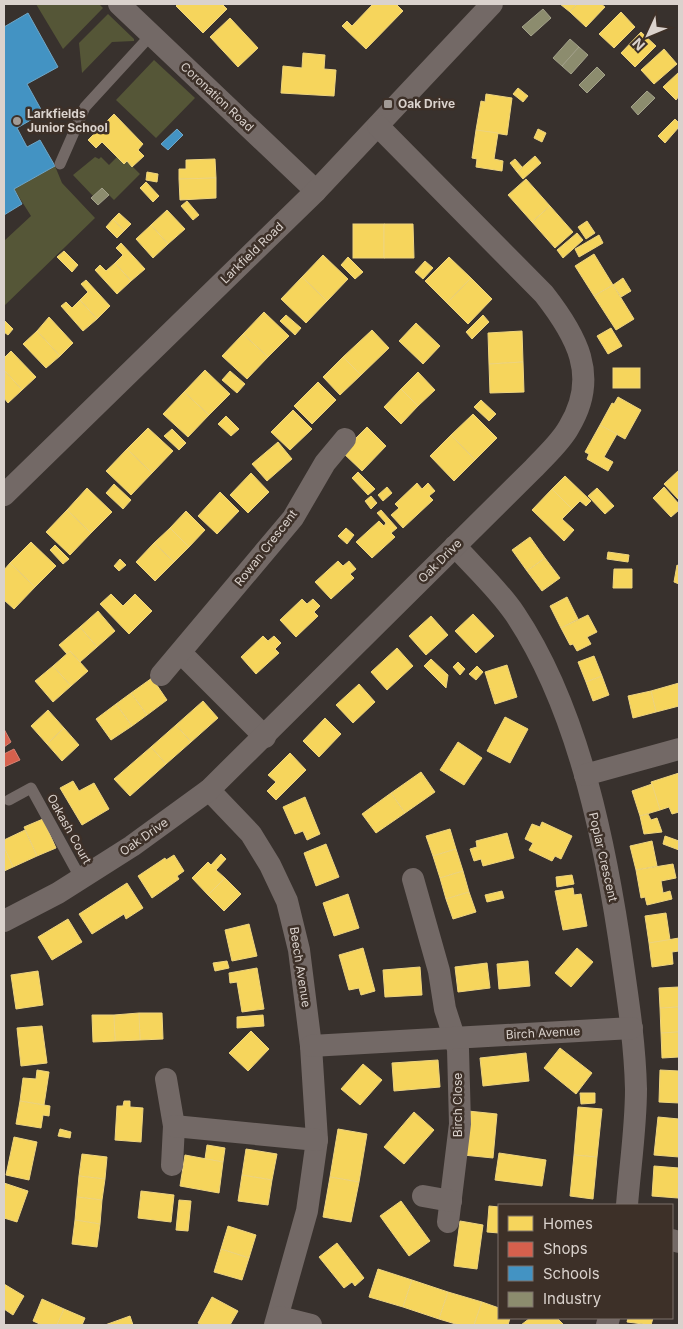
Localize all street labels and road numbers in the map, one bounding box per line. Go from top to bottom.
street label: Coronation Road [178,59,257,134]
street label: Larkfield Road [217,219,286,286]
street label: Rowan Crescent [231,506,300,589]
street label: Oak Drive [415,536,465,586]
street label: Oakash Court [44,791,95,866]
street label: Poplar Crescent [586,811,621,903]
street label: Oak Drive [117,814,171,859]
street label: Beech Avenue [287,926,314,1008]
street label: Birch Avenue [505,1023,581,1042]
street label: Birch Close [450,1073,465,1137]

